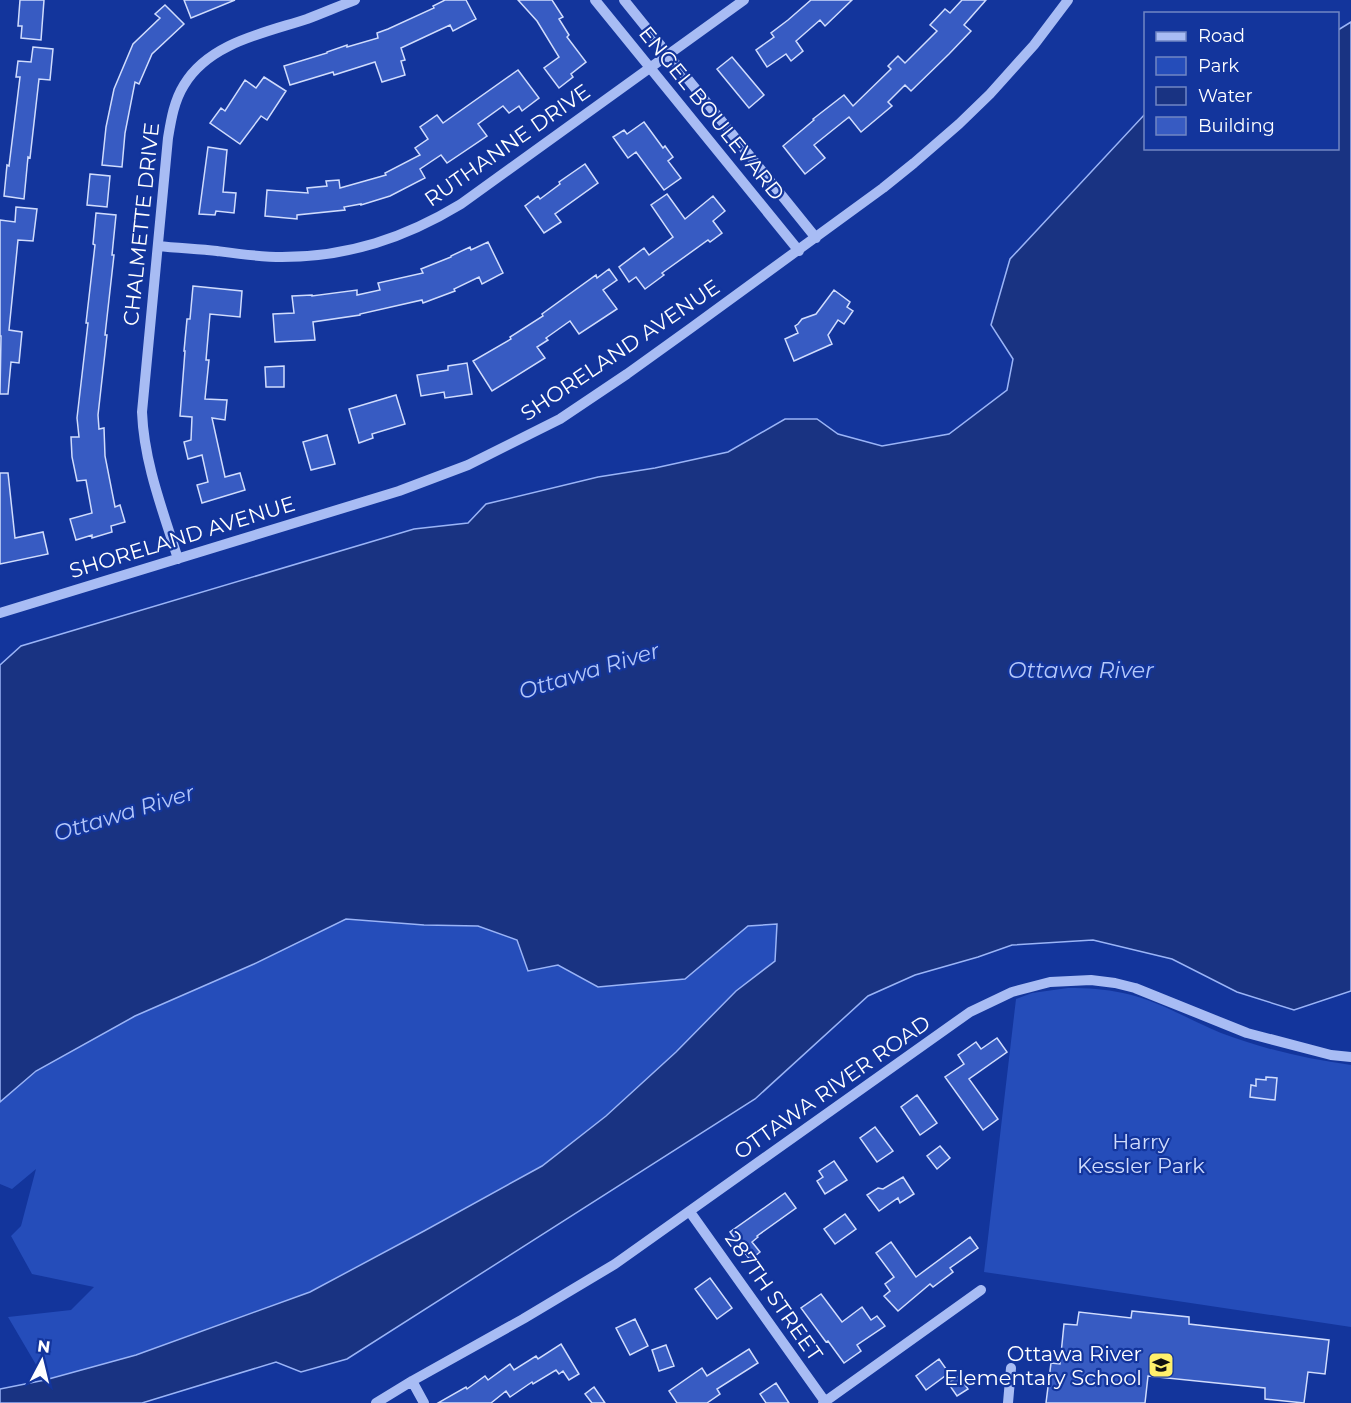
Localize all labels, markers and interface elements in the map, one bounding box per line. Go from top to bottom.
legend [1144,12,1339,150]
street label: ENGEL BOULEVARD [634,21,790,205]
text: Road [1198,25,1245,47]
text: Park [1198,55,1239,77]
street label: RUTHANNE DRIVE [419,78,595,212]
text: Water [1198,85,1253,107]
text: Building [1198,115,1275,137]
street label: CHALMETTE DRIVE [118,121,164,327]
street label: SHORELAND AVENUE [516,274,724,426]
street label: SHORELAND AVENUE [66,491,298,583]
water label: Ottawa River [515,636,664,705]
water label: Ottawa River [1008,657,1155,684]
water label: Ottawa River [50,778,199,847]
street label: OTTAWA RIVER ROAD [729,1010,935,1164]
park label: Harry Kessler Park [1077,1129,1205,1178]
street label: 287TH STREET [720,1226,828,1366]
north arrow [12,1331,72,1391]
text: N [36,1336,51,1357]
place label: Ottawa River Elementary School [944,1341,1142,1390]
school or university icon: Ottawa River Elementary School [1146,1350,1176,1380]

